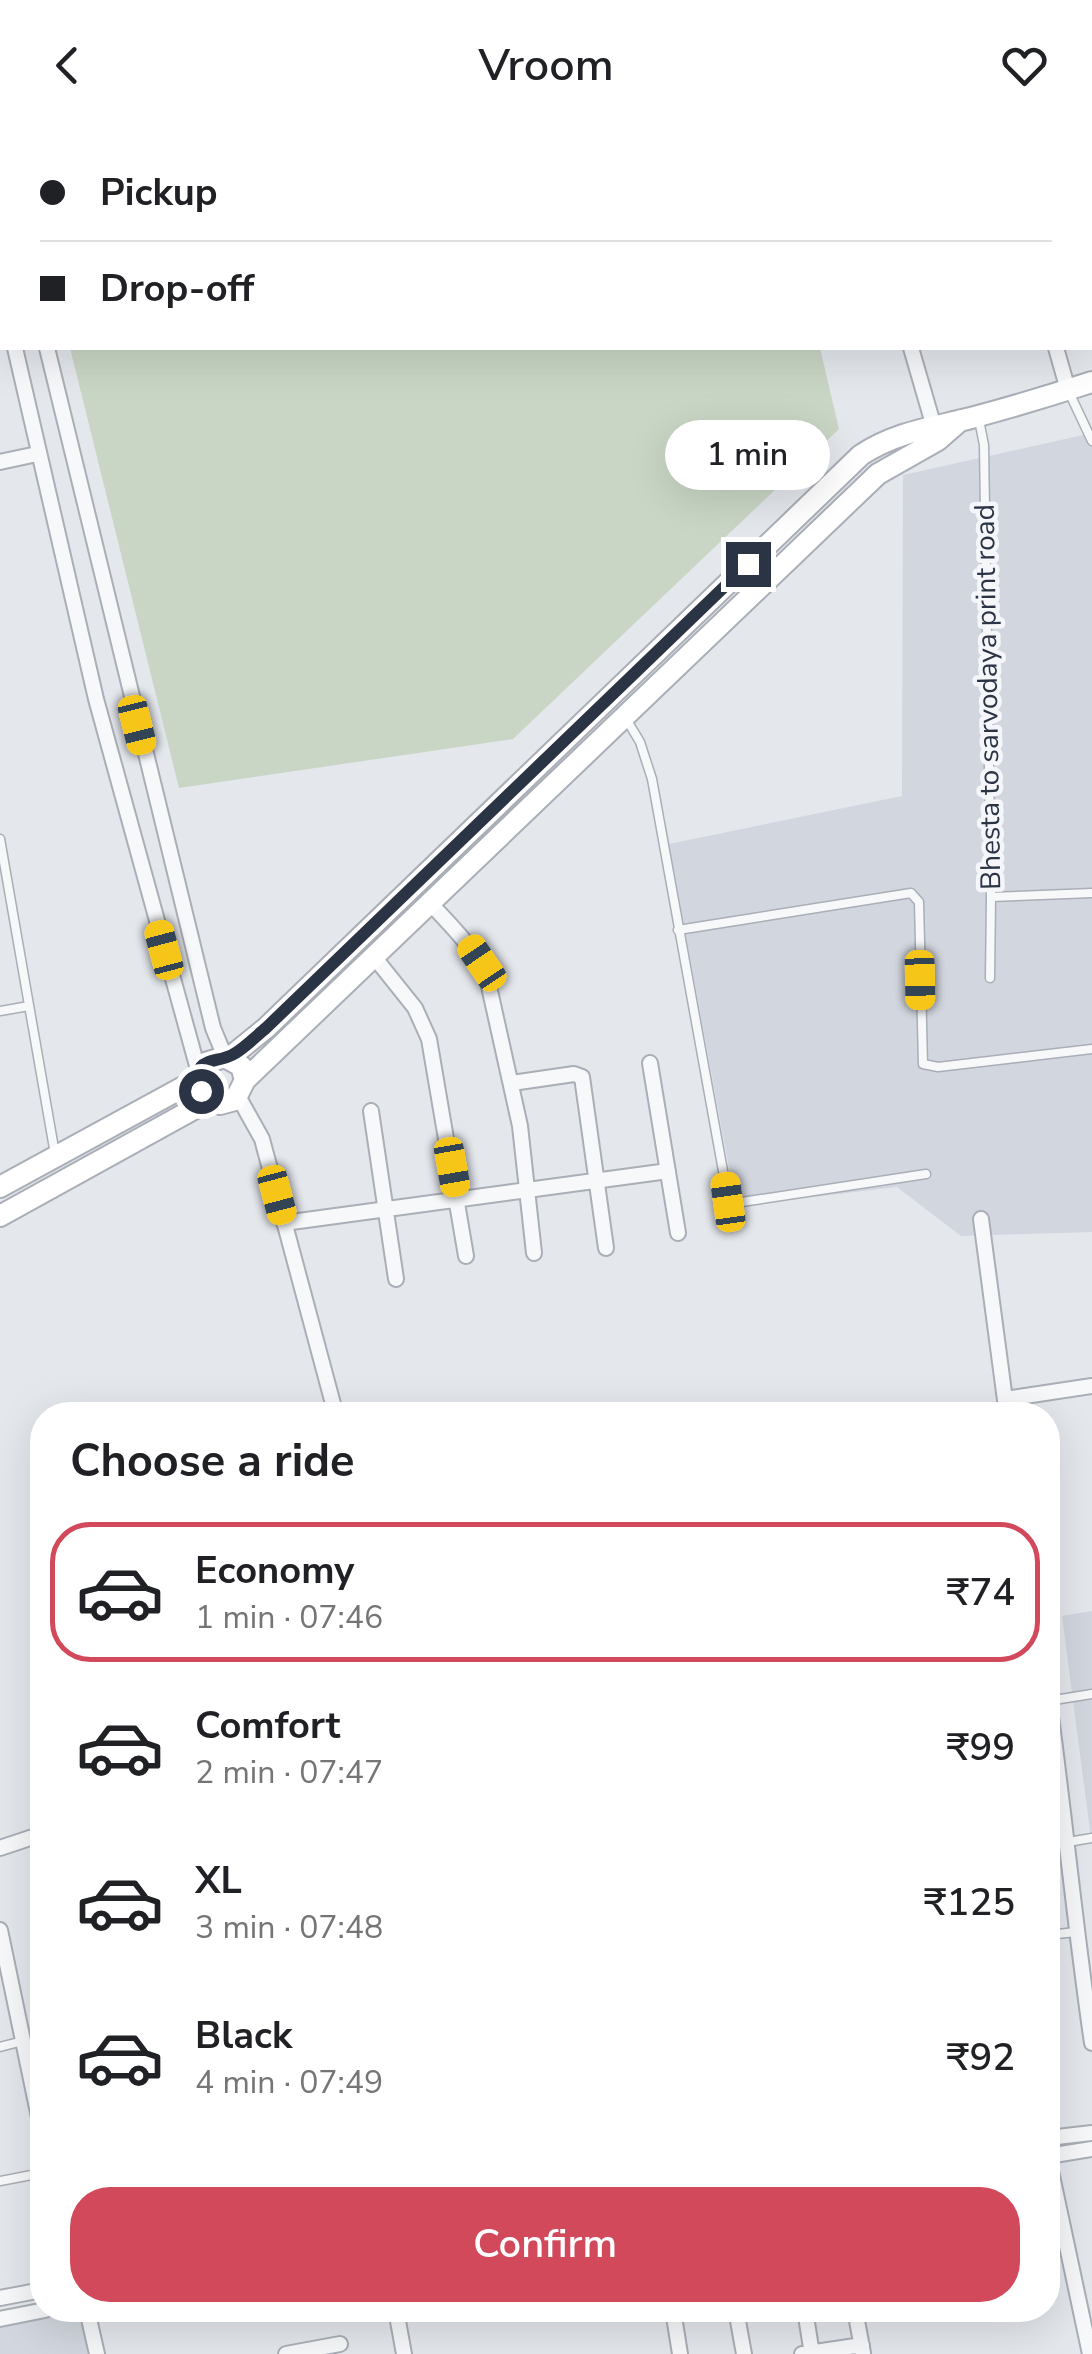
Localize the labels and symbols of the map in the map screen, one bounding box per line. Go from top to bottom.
callout: 1 min [666,419,830,489]
street label: Bhesta to sarvodaya print road [966,504,1010,890]
route end [726,542,771,587]
car [115,692,159,758]
car [142,917,186,983]
car [453,930,511,996]
car [904,950,936,1010]
route start [179,1069,224,1114]
car [432,1135,472,1199]
car [255,1162,299,1228]
car [709,1170,747,1234]

